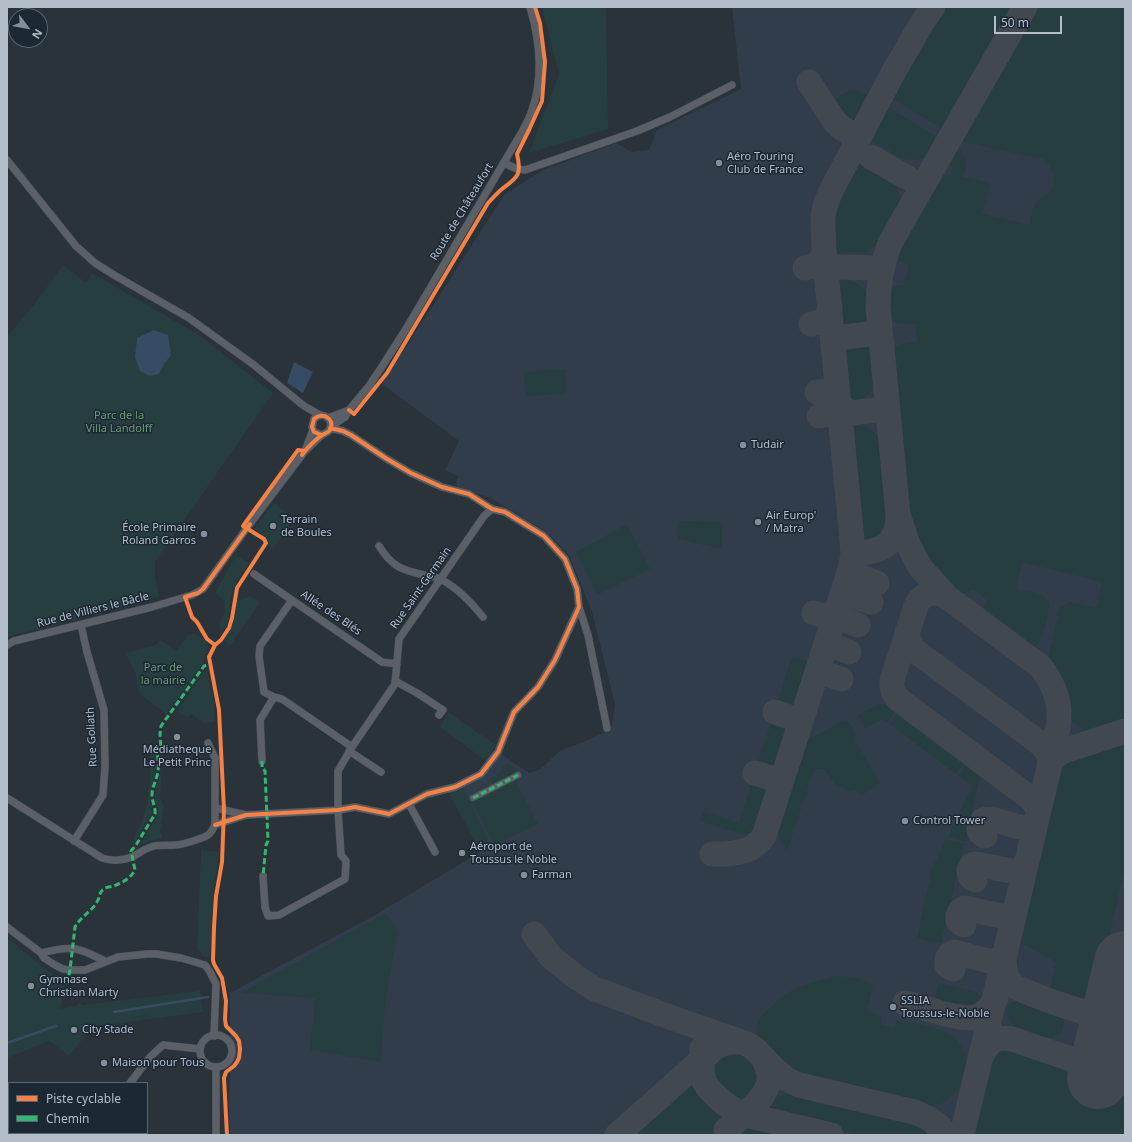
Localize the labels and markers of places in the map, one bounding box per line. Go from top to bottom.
place label: Aéro Touring Club de France [727,150,804,176]
marker: Aéro Touring Club de France [714,158,724,168]
place label: Tudair [751,438,784,452]
marker: Tudair [738,440,748,450]
place label: Air Europ' / Matra [766,509,816,535]
place label: Terrain de Boules [281,513,332,539]
marker: Air Europ' / Matra [753,517,763,527]
place label: École Primaire Roland Garros [122,521,196,547]
marker: Terrain de Boules [268,521,278,531]
marker: École Primaire Roland Garros [199,529,209,539]
marker: Médiatheque Le Petit Princ [172,732,182,742]
place label: Médiatheque Le Petit Princ [143,743,211,769]
place label: Control Tower [913,814,985,828]
marker: Control Tower [900,816,910,826]
place label: Aéroport de Toussus le Noble [470,840,557,866]
marker: Aéroport de Toussus le Noble [457,848,467,858]
place label: Farman [532,868,572,882]
marker: Farman [519,870,529,880]
place label: Gymnase Christian Marty [39,973,118,999]
marker: Gymnase Christian Marty [26,981,36,991]
place label: SSLIA Toussus-le-Noble [901,994,989,1020]
marker: SSLIA Toussus-le-Noble [888,1002,898,1012]
place label: City Stade [82,1023,133,1037]
marker: City Stade [69,1025,79,1035]
place label: Maison pour Tous [112,1056,204,1070]
marker: Maison pour Tous [99,1058,109,1068]

